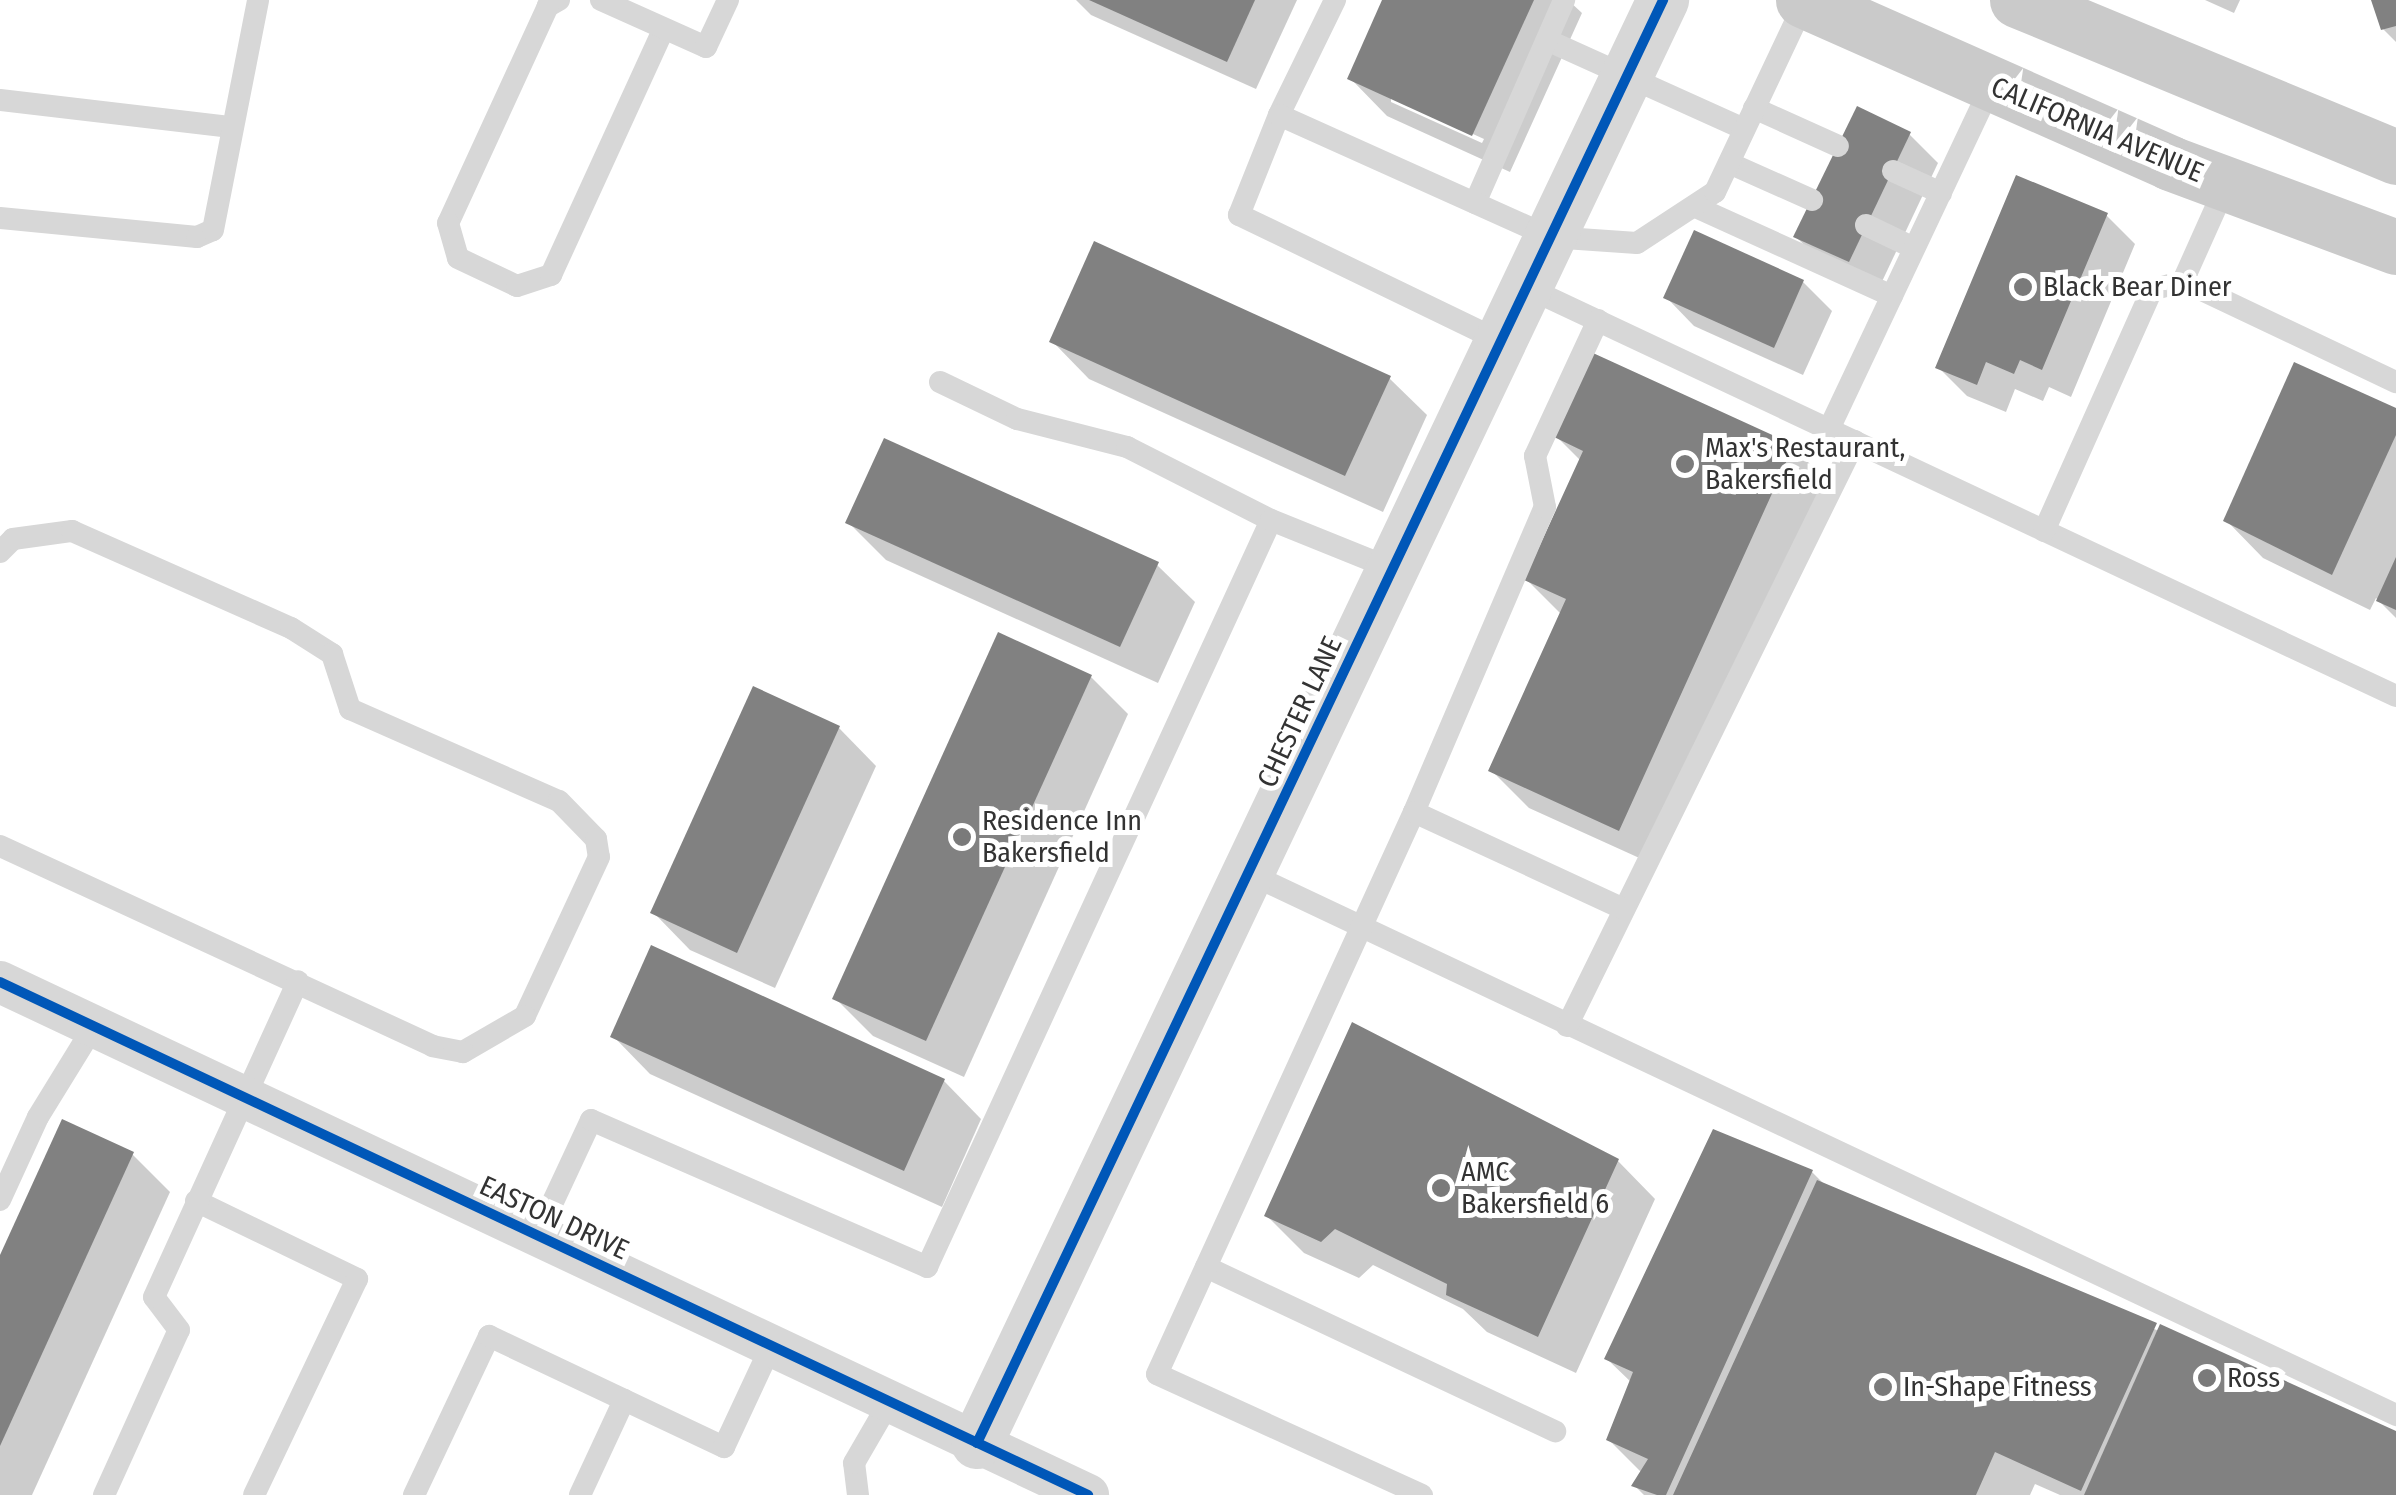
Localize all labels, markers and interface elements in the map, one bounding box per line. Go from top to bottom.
street label: CALIFORNIA AVENUE [1986,70,2208,190]
place label: Black Bear Diner [2043,270,2232,304]
marker: Black Bear Diner [2012,276,2034,298]
place label: Max's Restaurant, Bakersfield [1705,431,1905,497]
marker: Max's Restaurant, Bakersfield [1674,453,1696,475]
street label: CHESTER LANE [1250,631,1350,793]
place label: Residence Inn Bakersfield [982,804,1142,870]
marker: Residence Inn Bakersfield [951,826,973,848]
place label: AMC Bakersfield 6 [1461,1155,1609,1221]
street label: EASTON DRIVE [474,1169,634,1267]
marker: AMC Bakersfield 6 [1430,1177,1452,1199]
place label: Ross [2227,1361,2280,1395]
marker: Ross [2196,1367,2218,1389]
place label: In-Shape Fitness [1903,1370,2092,1404]
marker: In-Shape Fitness [1872,1376,1894,1398]

